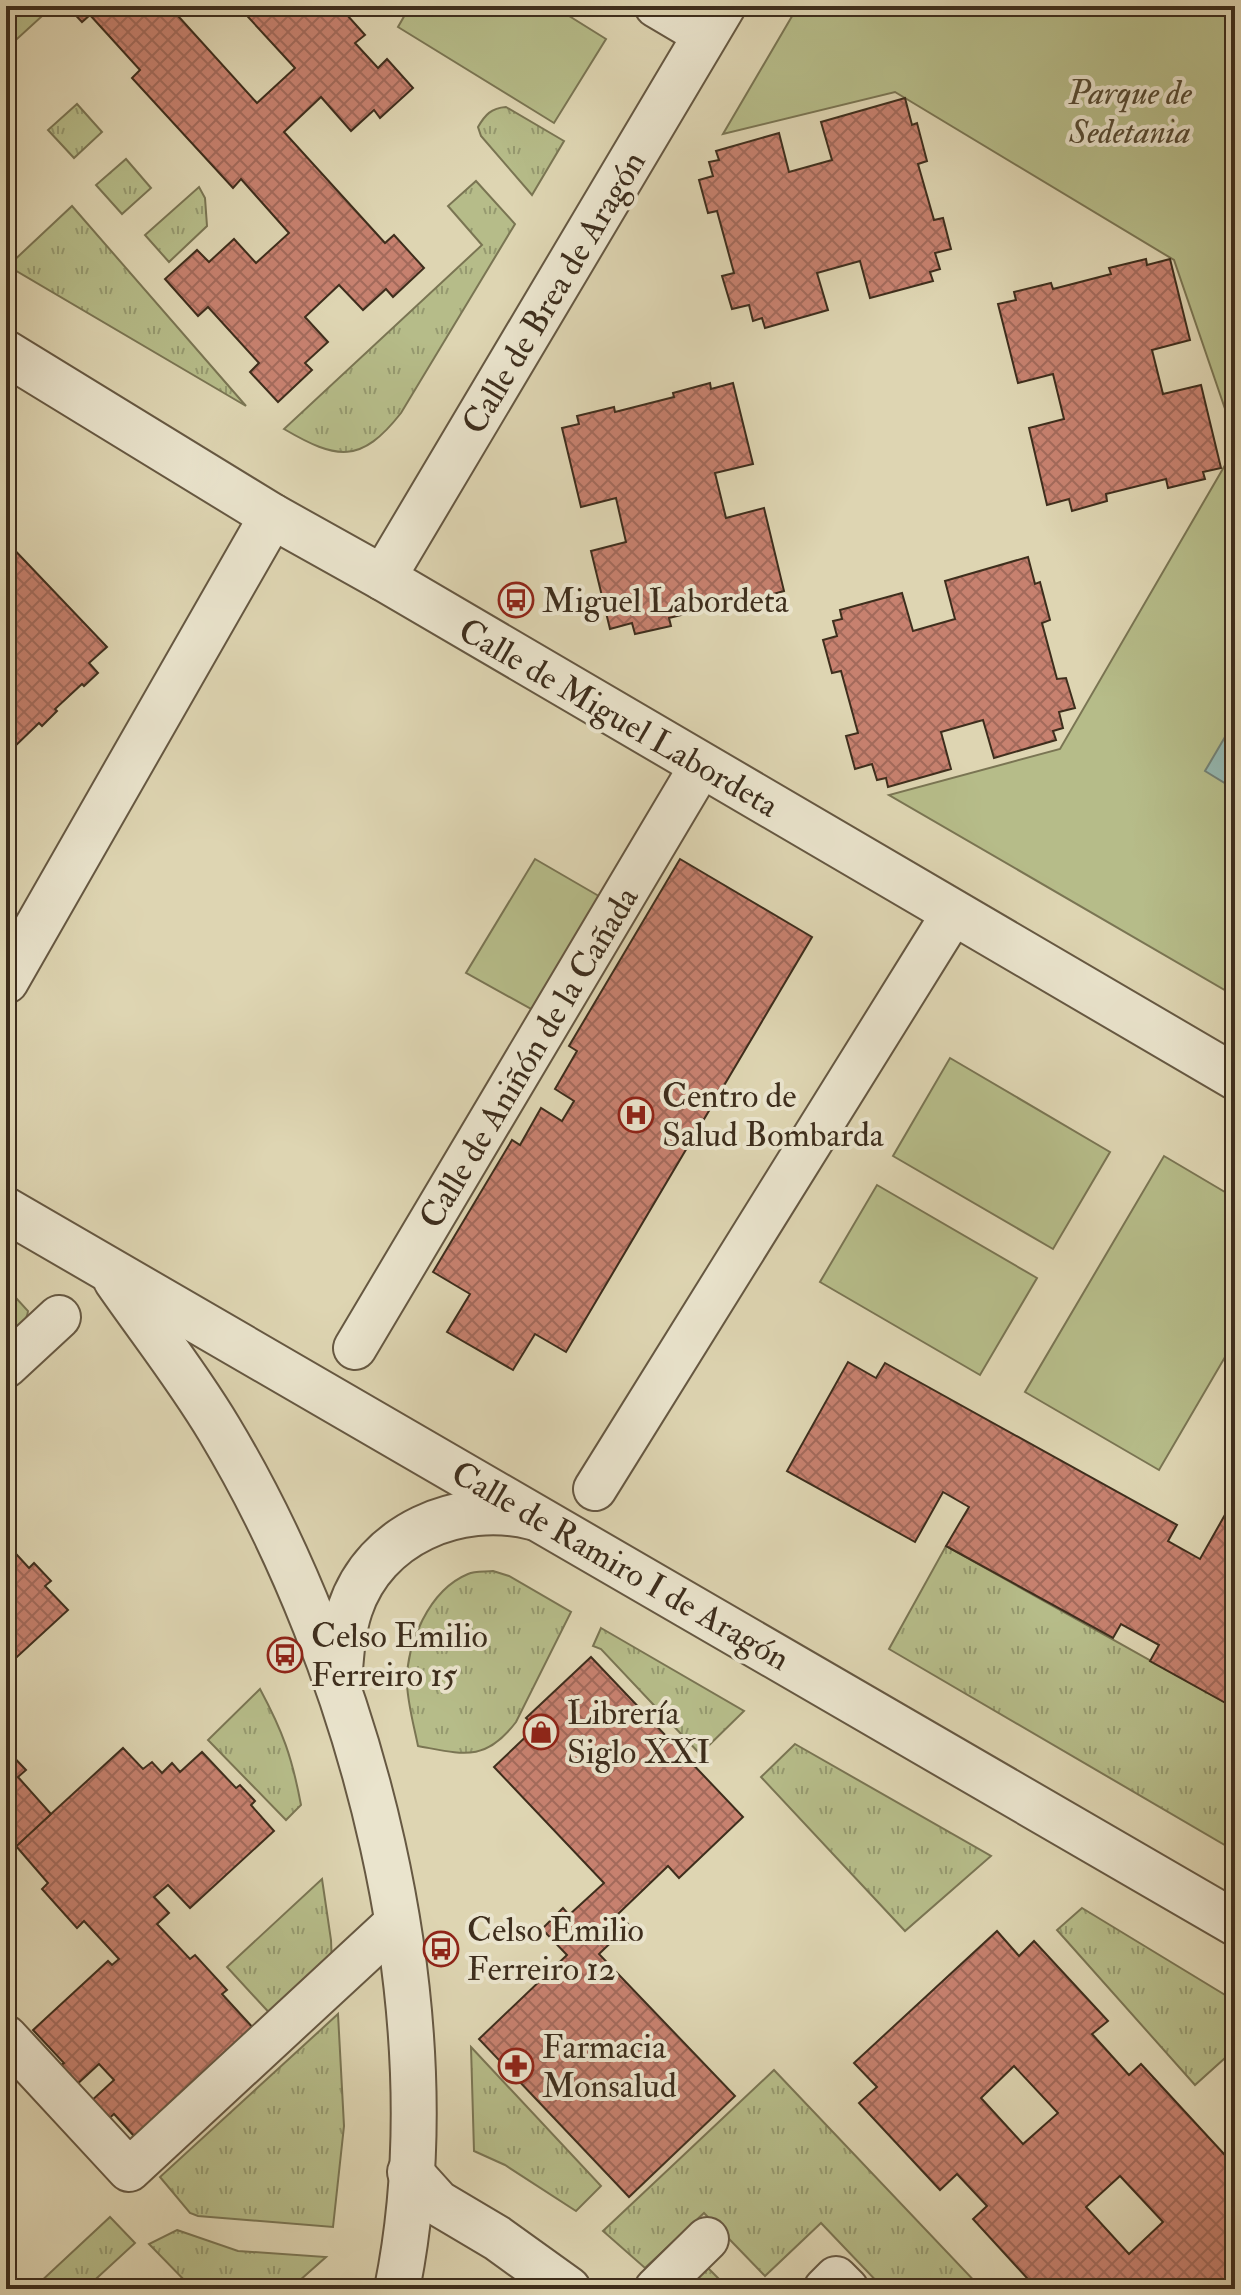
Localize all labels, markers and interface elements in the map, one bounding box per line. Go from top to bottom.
park label: Parque de Sedetania [1067,72,1192,154]
street label: Calle de Brea de Aragón [453,143,656,442]
place label: Miguel Labordeta [542,580,790,623]
bus stop icon: Miguel Labordeta [497,581,535,619]
street label: Calle de Miguel Labordeta [451,609,787,828]
street label: Calle de Aniñón de la Cañada [410,878,649,1236]
place label: Centro de Salud Bombarda [662,1075,885,1157]
hospital icon: Centro de Salud Bombarda [617,1096,655,1134]
street label: Calle de Ramiro I de Aragón [444,1452,797,1681]
place label: Celso Emilio Ferreiro 15 [311,1615,488,1697]
bus stop icon: Celso Emilio Ferreiro 15 [266,1636,304,1674]
place label: Librería Siglo XXI [567,1692,710,1774]
shop icon: Librería Siglo XXI [522,1713,560,1751]
place label: Celso Emilio Ferreiro 12 [467,1909,644,1991]
bus stop icon: Celso Emilio Ferreiro 12 [422,1930,460,1968]
place label: Farmacia Monsalud [542,2026,677,2108]
pharmacy icon: Farmacia Monsalud [497,2047,535,2085]

